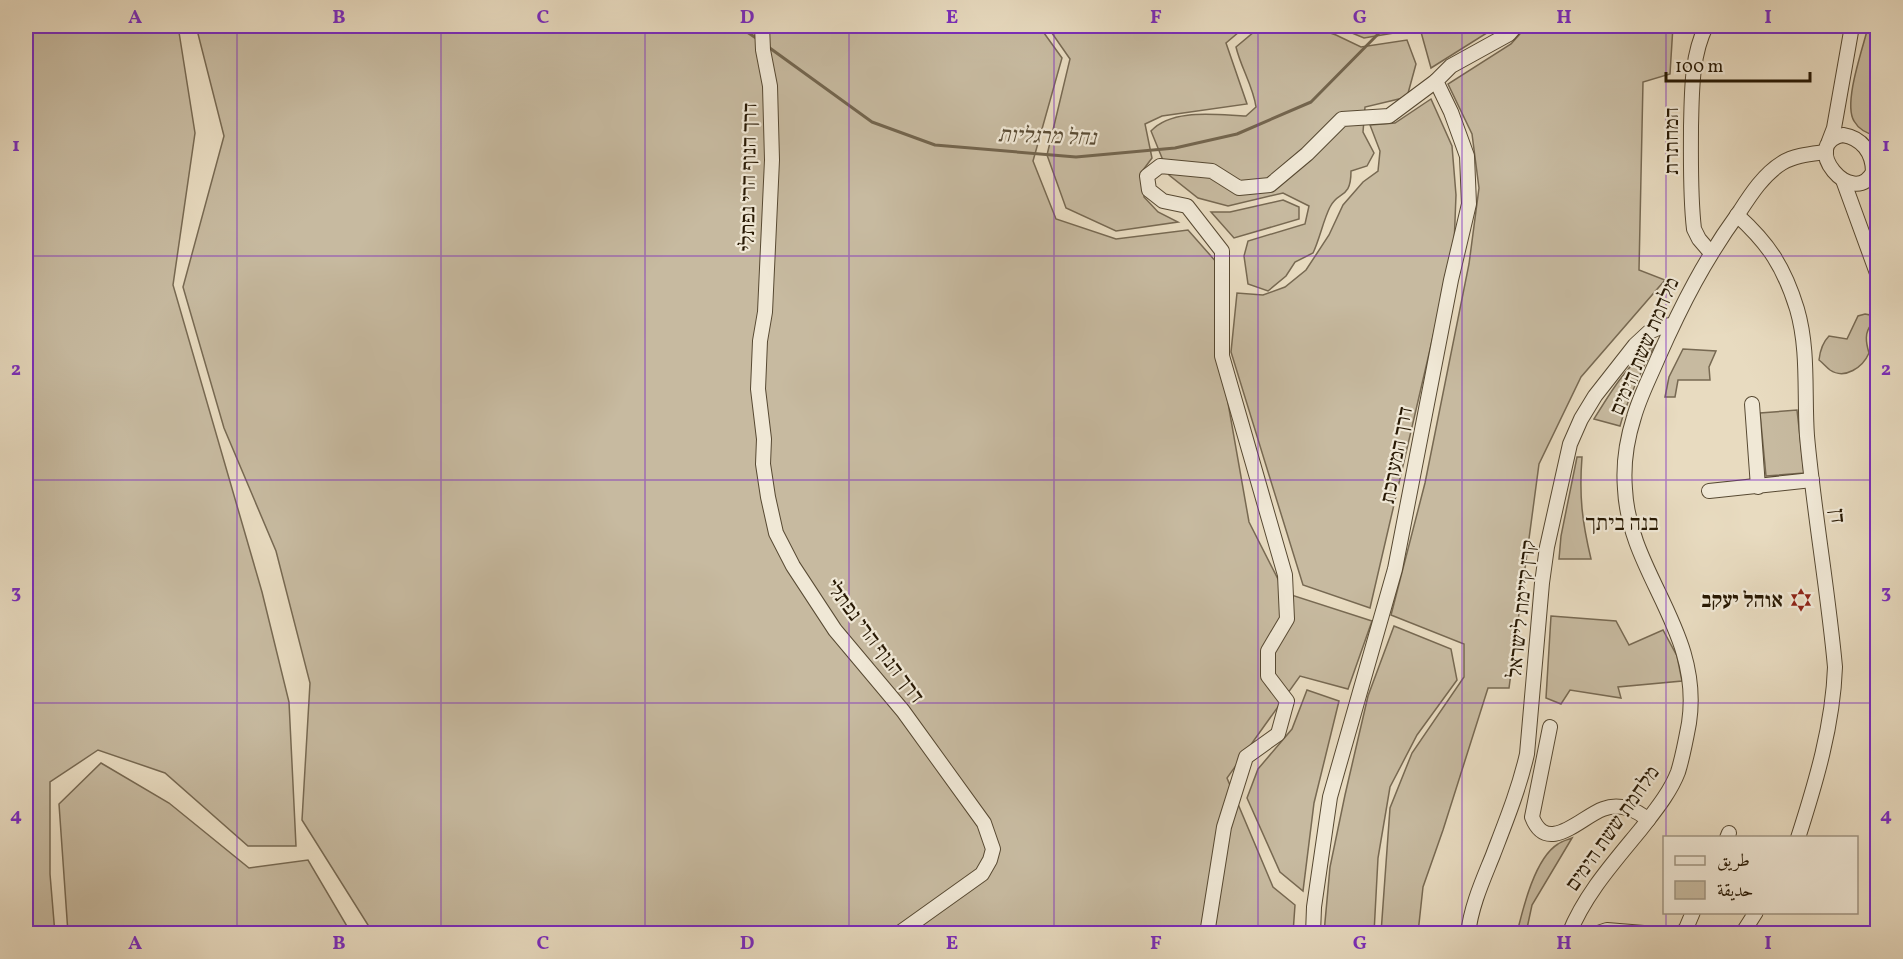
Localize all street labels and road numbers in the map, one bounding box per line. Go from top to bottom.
street label: דרך הנוף הרי נפתלי [734,102,765,252]
street label: המחתרת [1658,107,1687,175]
street label: מלחמת ששת הימים [1603,273,1688,420]
street label: דרך המערכת [1374,404,1421,506]
street label: דן [1821,507,1852,525]
street label: קרן קיימת לישראל [1501,539,1544,680]
street label: דרך הנוף הרי נפתלי [818,574,930,710]
street label: מלחמת ששת הימים [1559,760,1667,898]

